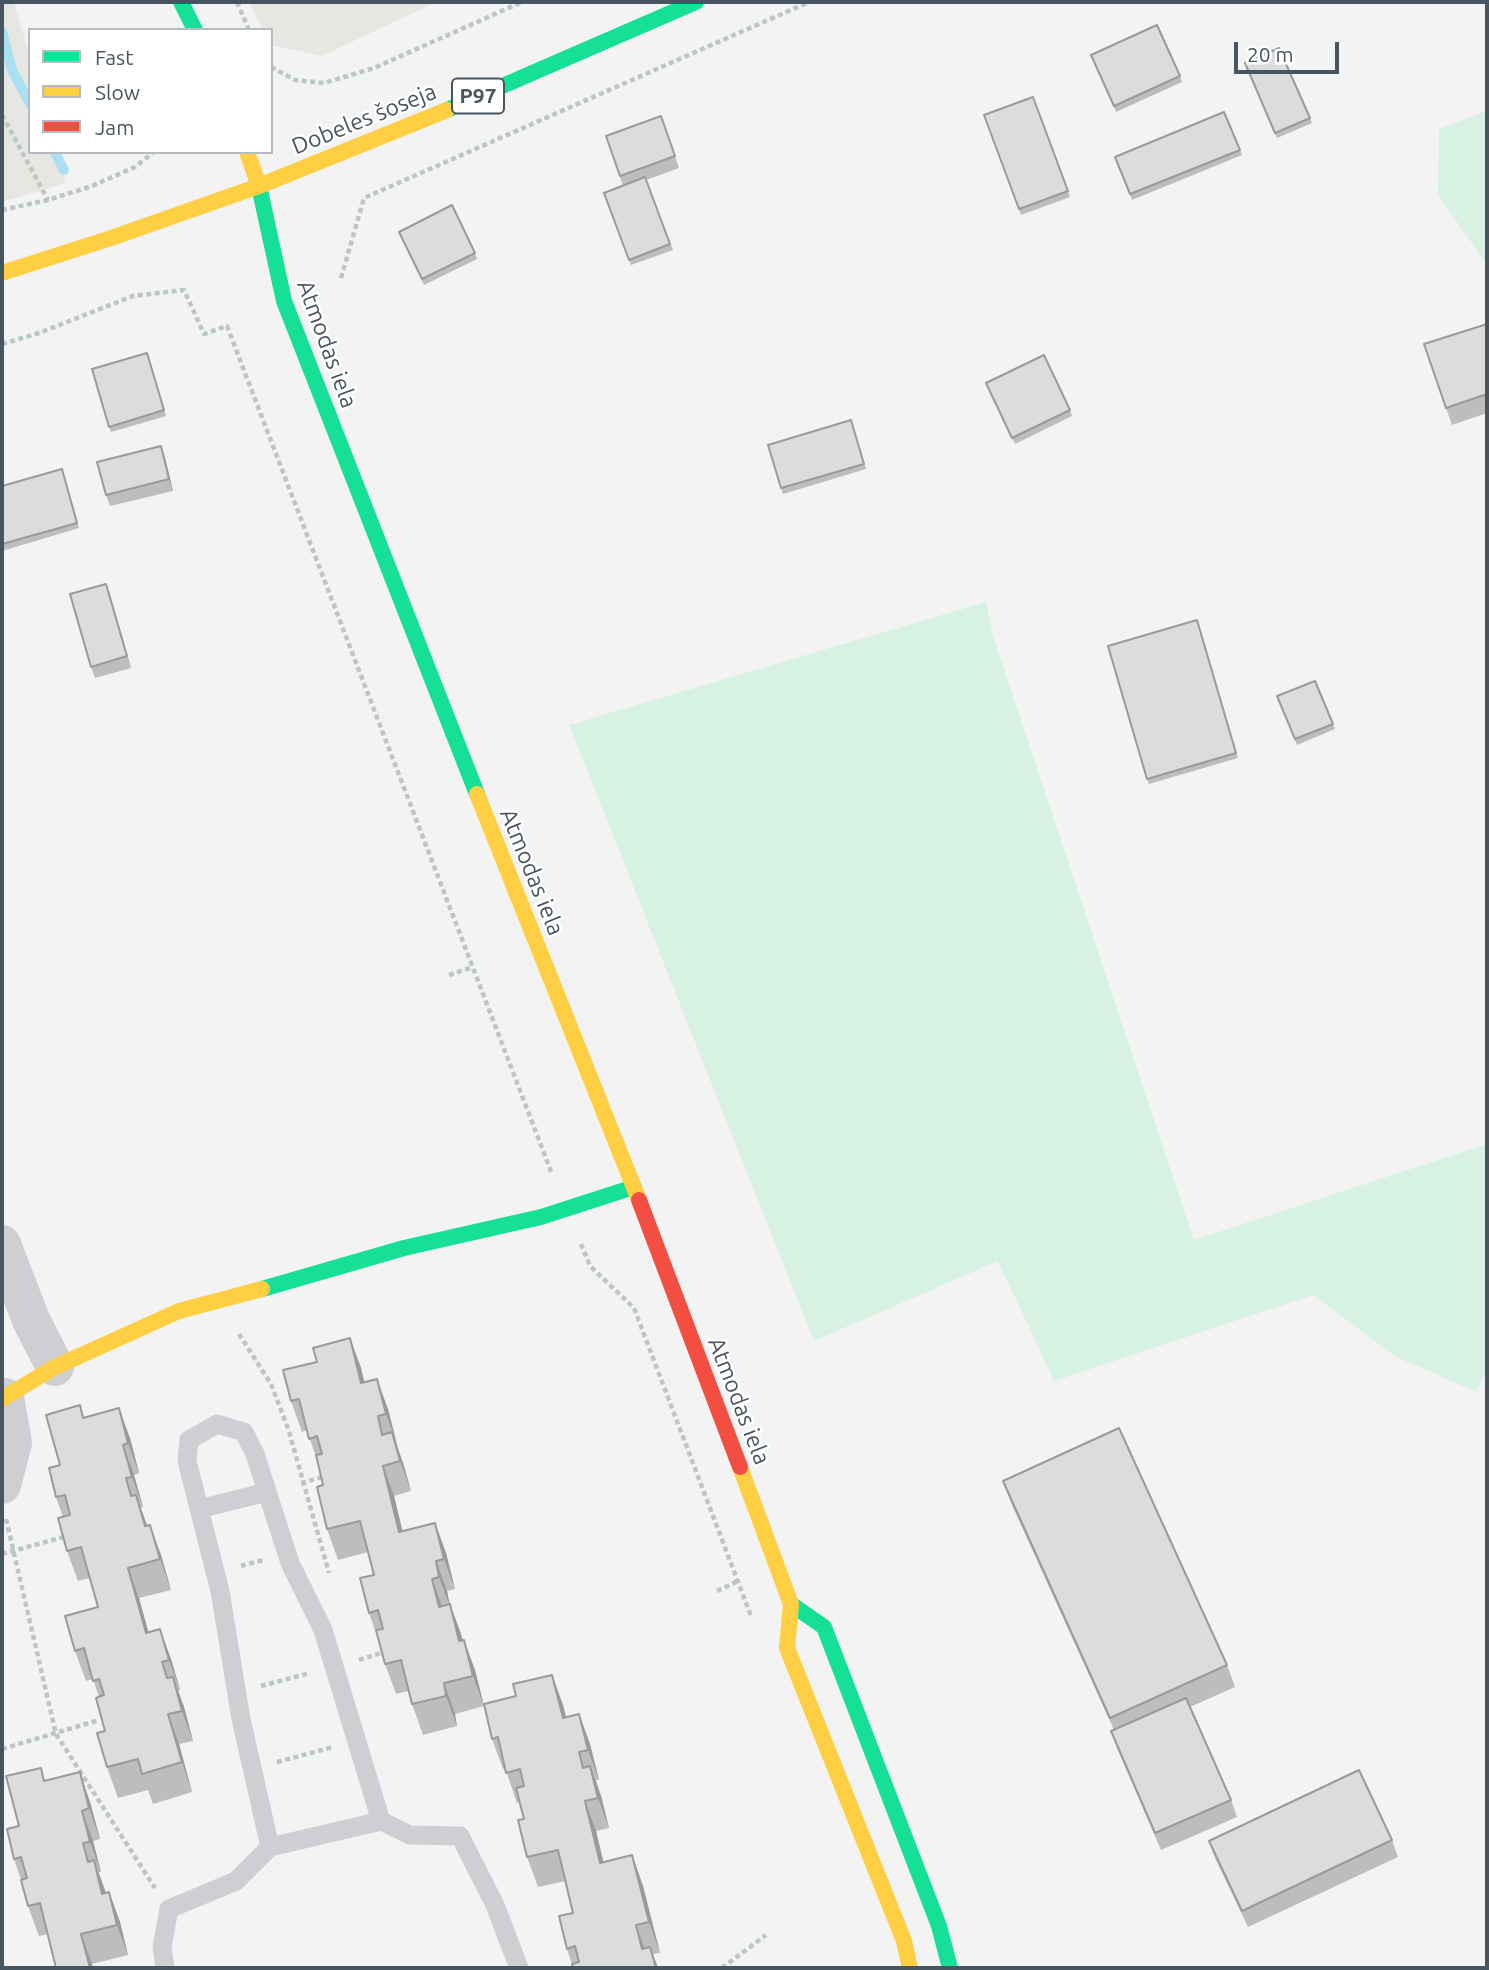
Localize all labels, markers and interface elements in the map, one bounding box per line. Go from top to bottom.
legend [28,28,273,154]
scale bar [1237,28,1342,72]
text: 20 m [1247,42,1294,66]
text: Fast [95,45,133,69]
street label: Dobeles šoseja [288,77,440,161]
road number: P97 [452,78,504,114]
text: Slow [95,80,140,104]
text: Jam [95,115,134,139]
street label: Atmodas iela [291,276,363,412]
street label: Atmodas iela [494,805,570,939]
street label: Atmodas iela [702,1334,776,1468]

